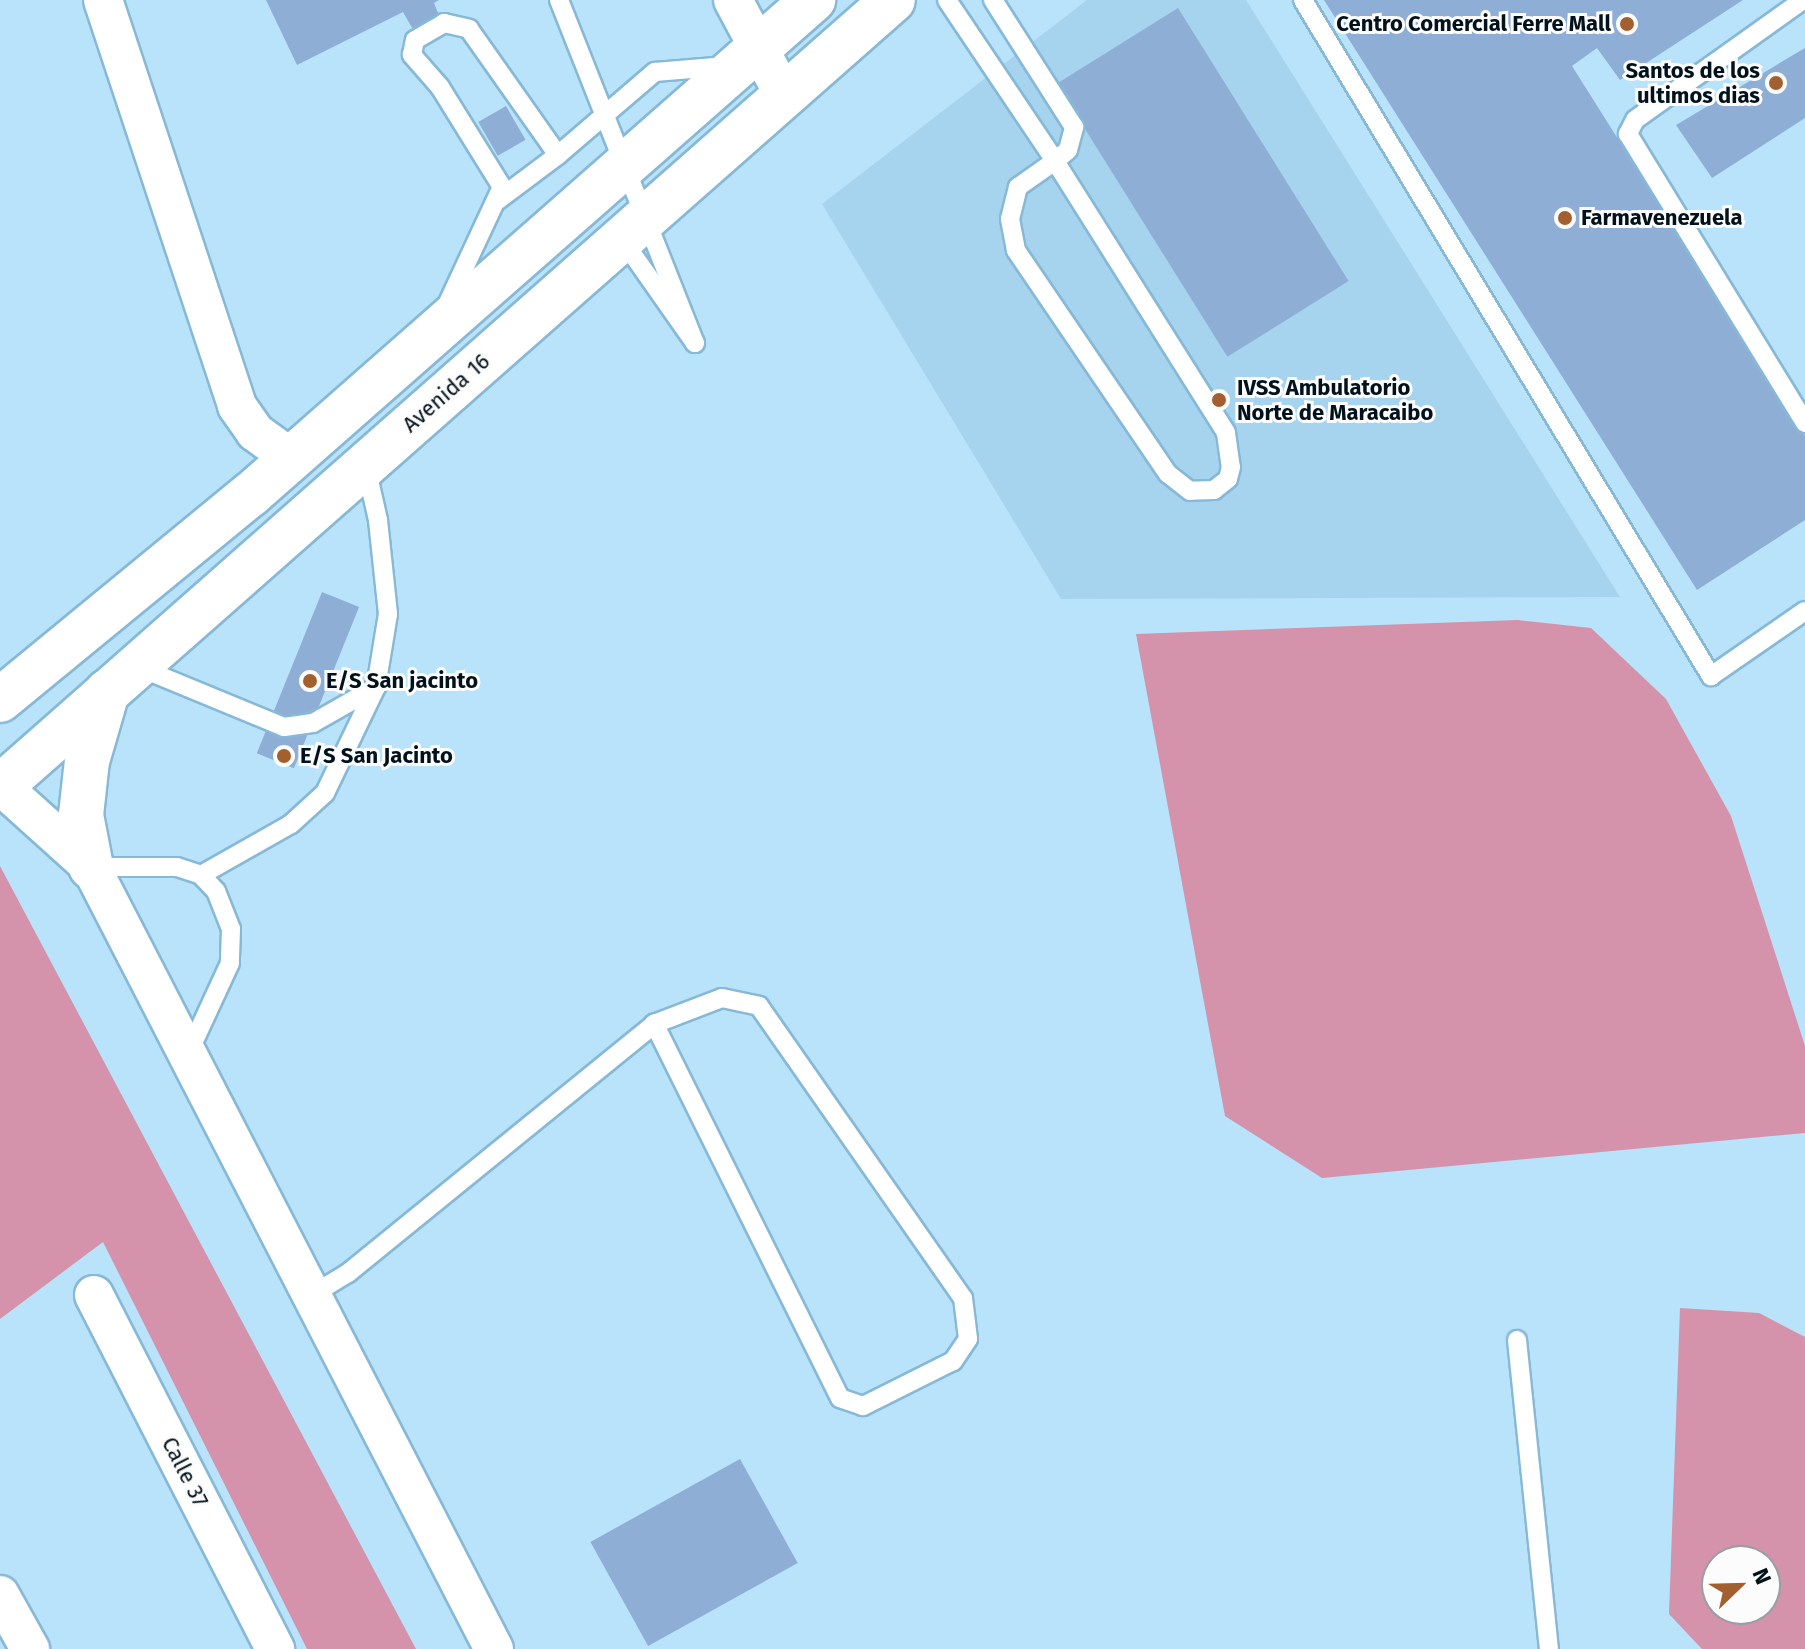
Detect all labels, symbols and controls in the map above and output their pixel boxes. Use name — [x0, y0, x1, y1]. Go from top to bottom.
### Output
place label: Centro Comercial Ferre Mall — [1336, 11, 1611, 37]
marker: Centro Comercial Ferre Mall — [1618, 15, 1636, 33]
place label: Santos de los ultimos dias — [1625, 57, 1760, 108]
marker: Santos de los ultimos dias — [1767, 74, 1785, 92]
place label: Farmavenezuela — [1581, 205, 1743, 231]
marker: Farmavenezuela — [1556, 209, 1574, 227]
street label: Avenida 16 — [397, 348, 495, 438]
place label: IVSS Ambulatorio Norte de Maracaibo — [1237, 374, 1433, 426]
marker: IVSS Ambulatorio Norte de Maracaibo — [1208, 389, 1230, 411]
place label: E/S San jacinto — [326, 668, 478, 694]
marker: E/S San jacinto — [301, 672, 319, 690]
place label: E/S San Jacinto — [300, 743, 453, 769]
marker: E/S San Jacinto — [275, 747, 293, 765]
street label: Calle 37 — [156, 1433, 214, 1511]
north arrow — [1701, 1545, 1781, 1625]
text: N — [1746, 1564, 1777, 1588]

